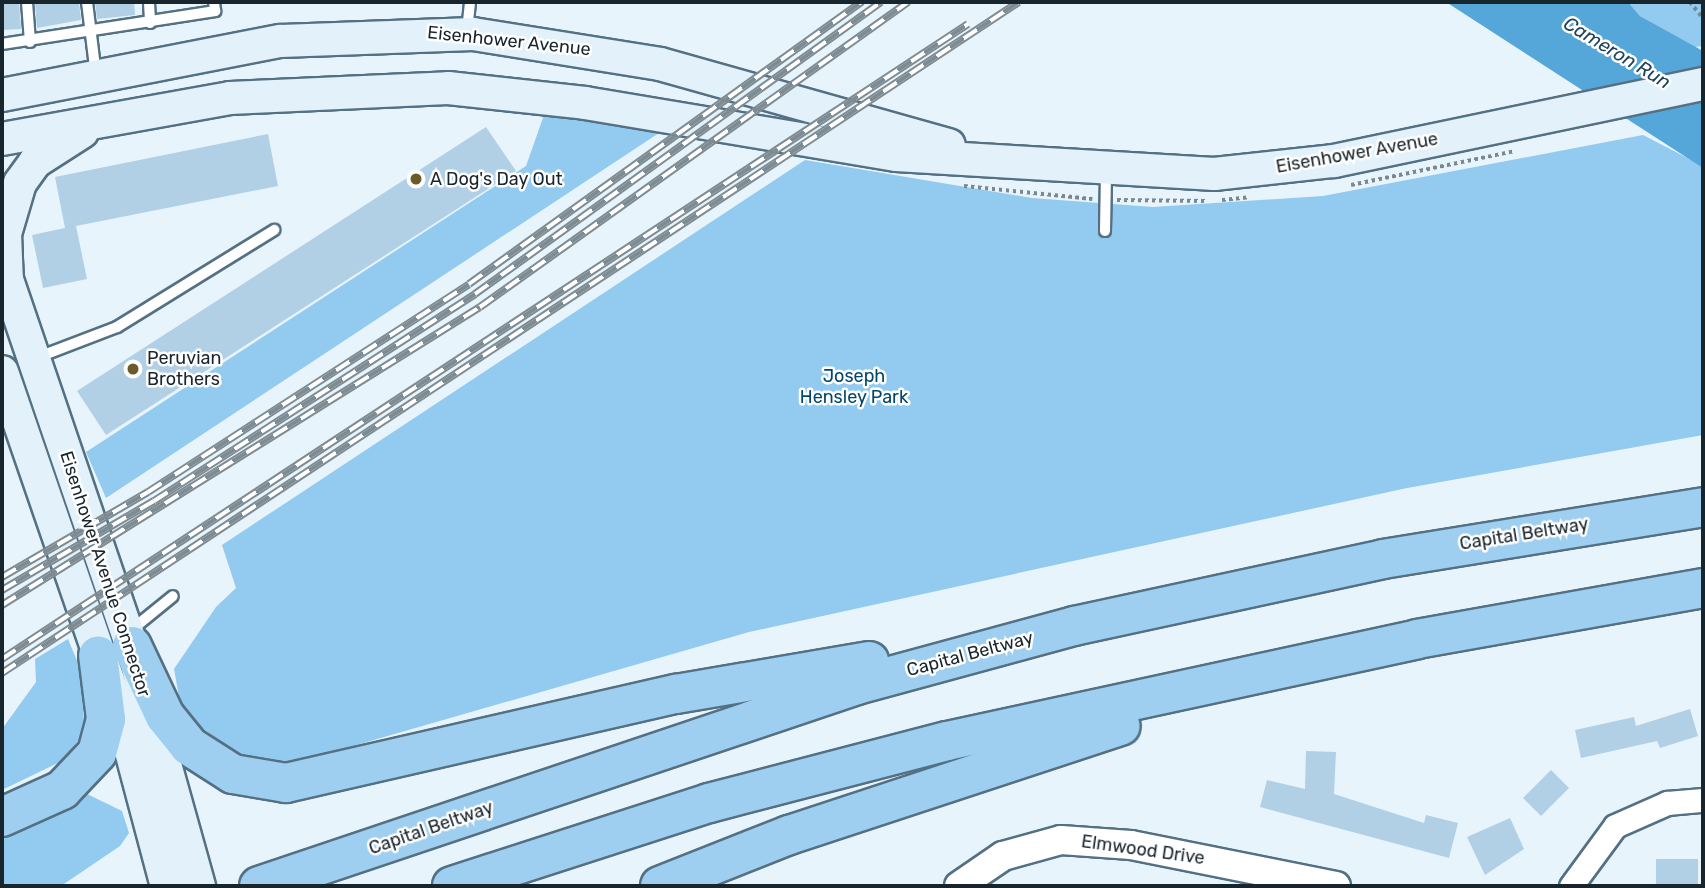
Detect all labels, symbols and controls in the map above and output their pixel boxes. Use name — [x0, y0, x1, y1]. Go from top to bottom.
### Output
water label: Cameron Run — [1559, 12, 1675, 94]
street label: Eisenhower Avenue — [426, 22, 592, 60]
street label: Eisenhower Avenue — [1274, 128, 1440, 178]
place label: A Dog's Day Out — [430, 168, 563, 190]
marker: A Dog's Day Out — [408, 171, 424, 187]
place label: Peruvian Brothers — [147, 348, 221, 390]
marker: Peruvian Brothers — [125, 361, 141, 377]
park label: Joseph Hensley Park — [800, 366, 908, 408]
street label: Eisenhower Avenue Connector — [55, 448, 155, 700]
street label: Capital Beltway — [1458, 513, 1590, 555]
street label: Capital Beltway — [904, 627, 1036, 681]
street label: Capital Beltway — [366, 797, 496, 859]
street label: Elmwood Drive — [1080, 831, 1206, 869]

